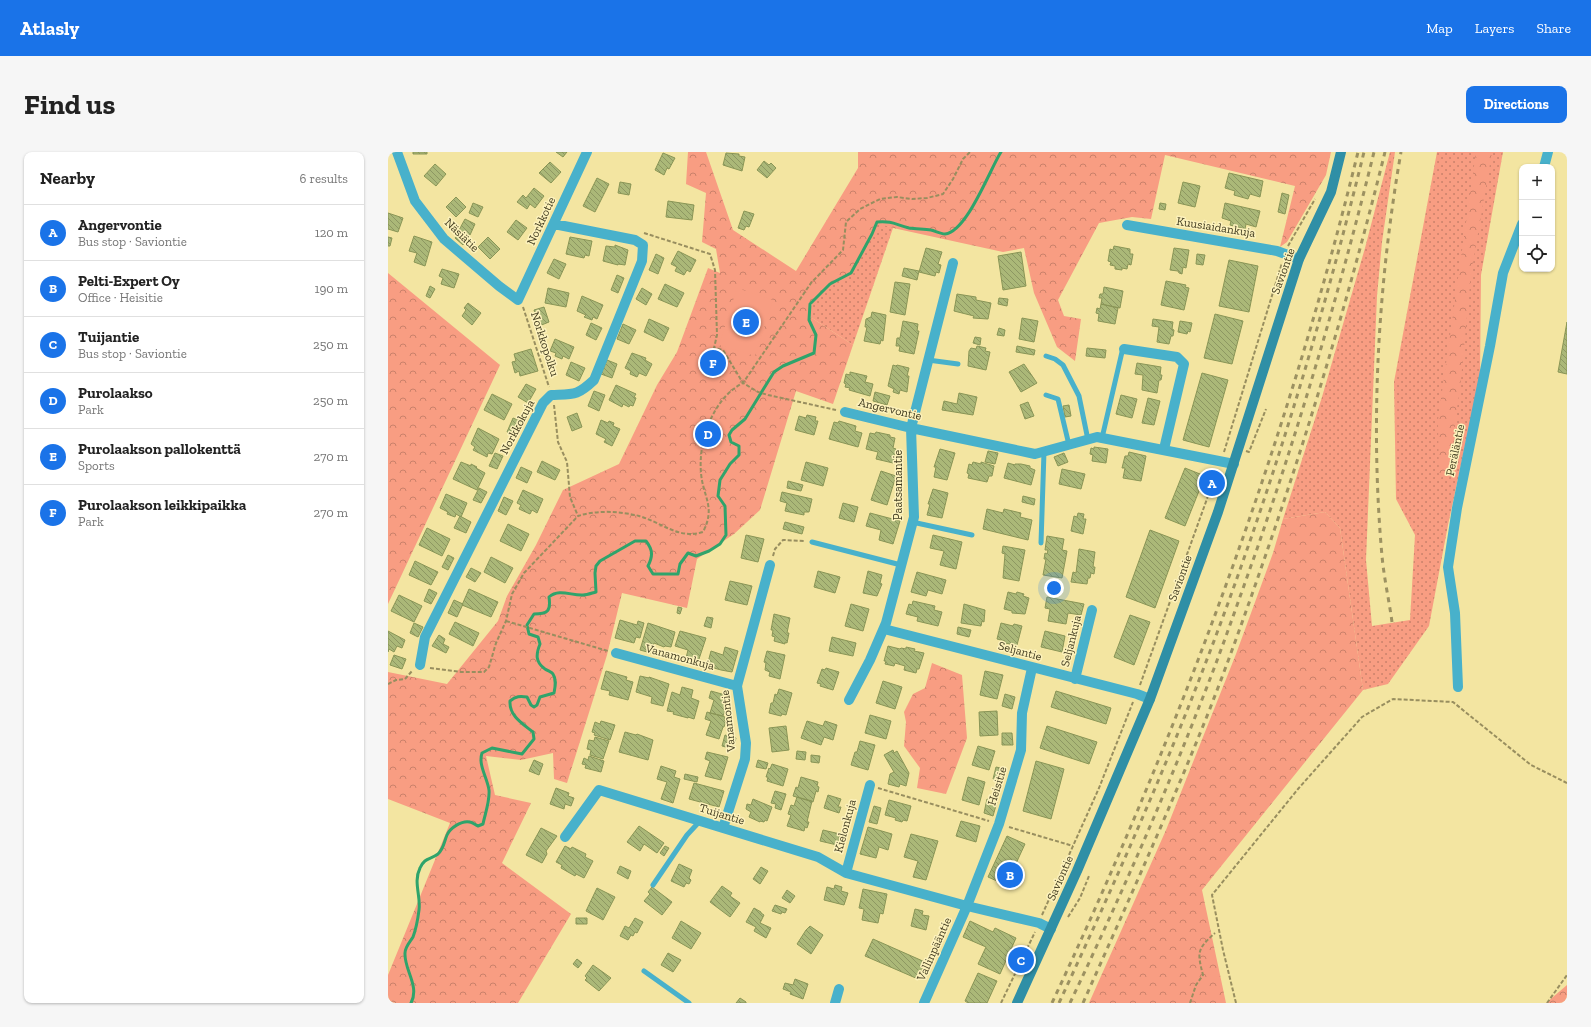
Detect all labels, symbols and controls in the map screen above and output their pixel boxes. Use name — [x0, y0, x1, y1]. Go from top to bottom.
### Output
text: Atlasly — [20, 17, 79, 40]
text: Map — [1426, 20, 1453, 37]
text: Layers — [1475, 20, 1514, 37]
text: Share — [1536, 20, 1571, 37]
button: Directions — [1466, 86, 1567, 123]
text: Find us — [24, 88, 115, 121]
map controls — [1519, 164, 1555, 272]
button: + — [1519, 164, 1555, 200]
text: Nearby — [40, 168, 95, 188]
text: 6 results — [300, 171, 348, 186]
street label: Norkkotie — [524, 194, 558, 247]
button: − — [1519, 200, 1555, 236]
street label: Kuusiaidankuja — [1175, 214, 1257, 241]
street label: Näsiätie — [442, 215, 482, 255]
text: Angervontie — [78, 216, 162, 234]
text: A — [49, 225, 57, 240]
text: 120 m — [315, 225, 348, 240]
text: Bus stop · Saviontie — [78, 234, 187, 249]
button: locate — [1519, 236, 1555, 272]
street label: Saviontie — [1268, 246, 1298, 296]
text: Pelti-Expert Oy — [78, 272, 180, 290]
text: B — [49, 281, 57, 296]
text: 190 m — [314, 281, 348, 296]
text: Office · Heisitie — [78, 290, 163, 305]
pin: E — [733, 307, 759, 337]
street label: Norkkopolku — [528, 310, 562, 378]
text: Tuijantie — [78, 328, 139, 346]
text: C — [49, 337, 57, 352]
text: 250 m — [313, 337, 348, 352]
text: Bus stop · Saviontie — [78, 346, 187, 361]
pin: F — [700, 348, 726, 378]
text: Purolaakso — [78, 384, 153, 402]
text: D — [48, 393, 58, 408]
text: 250 m — [313, 393, 348, 408]
street label: Angervontie — [857, 395, 923, 423]
street label: Norkkokuja — [497, 397, 538, 457]
text: Park — [78, 402, 104, 417]
pin: D — [695, 419, 721, 449]
street label: Peräläntie — [1443, 423, 1467, 477]
text: Purolaakson pallokenttä — [78, 440, 241, 458]
text: E — [49, 449, 57, 464]
text: 270 m — [314, 449, 348, 464]
street label: Paatsamantie — [891, 449, 905, 520]
text: Sports — [78, 458, 115, 473]
pin: A — [1199, 468, 1225, 498]
text: Purolaakson leikkipaikka — [78, 496, 246, 514]
text: F — [49, 505, 57, 520]
text: 270 m — [314, 505, 348, 520]
text: Park — [78, 514, 104, 529]
street label: Saviontie — [1165, 553, 1195, 603]
your location — [1044, 578, 1064, 598]
street label: Seljankuja — [1058, 614, 1085, 669]
street label: Seljantie — [996, 638, 1044, 665]
street label: Vanamonkuja — [643, 641, 716, 674]
street label: Vanamontie — [718, 689, 738, 754]
street label: Heisitie — [984, 765, 1010, 807]
street label: Kielonkuja — [831, 798, 860, 855]
street label: Tuijantie — [697, 800, 747, 829]
street label: Saviontie — [1044, 853, 1076, 903]
pin: B — [997, 860, 1023, 890]
street label: Vallinpääntie — [913, 915, 954, 984]
pin: C — [1008, 945, 1034, 975]

